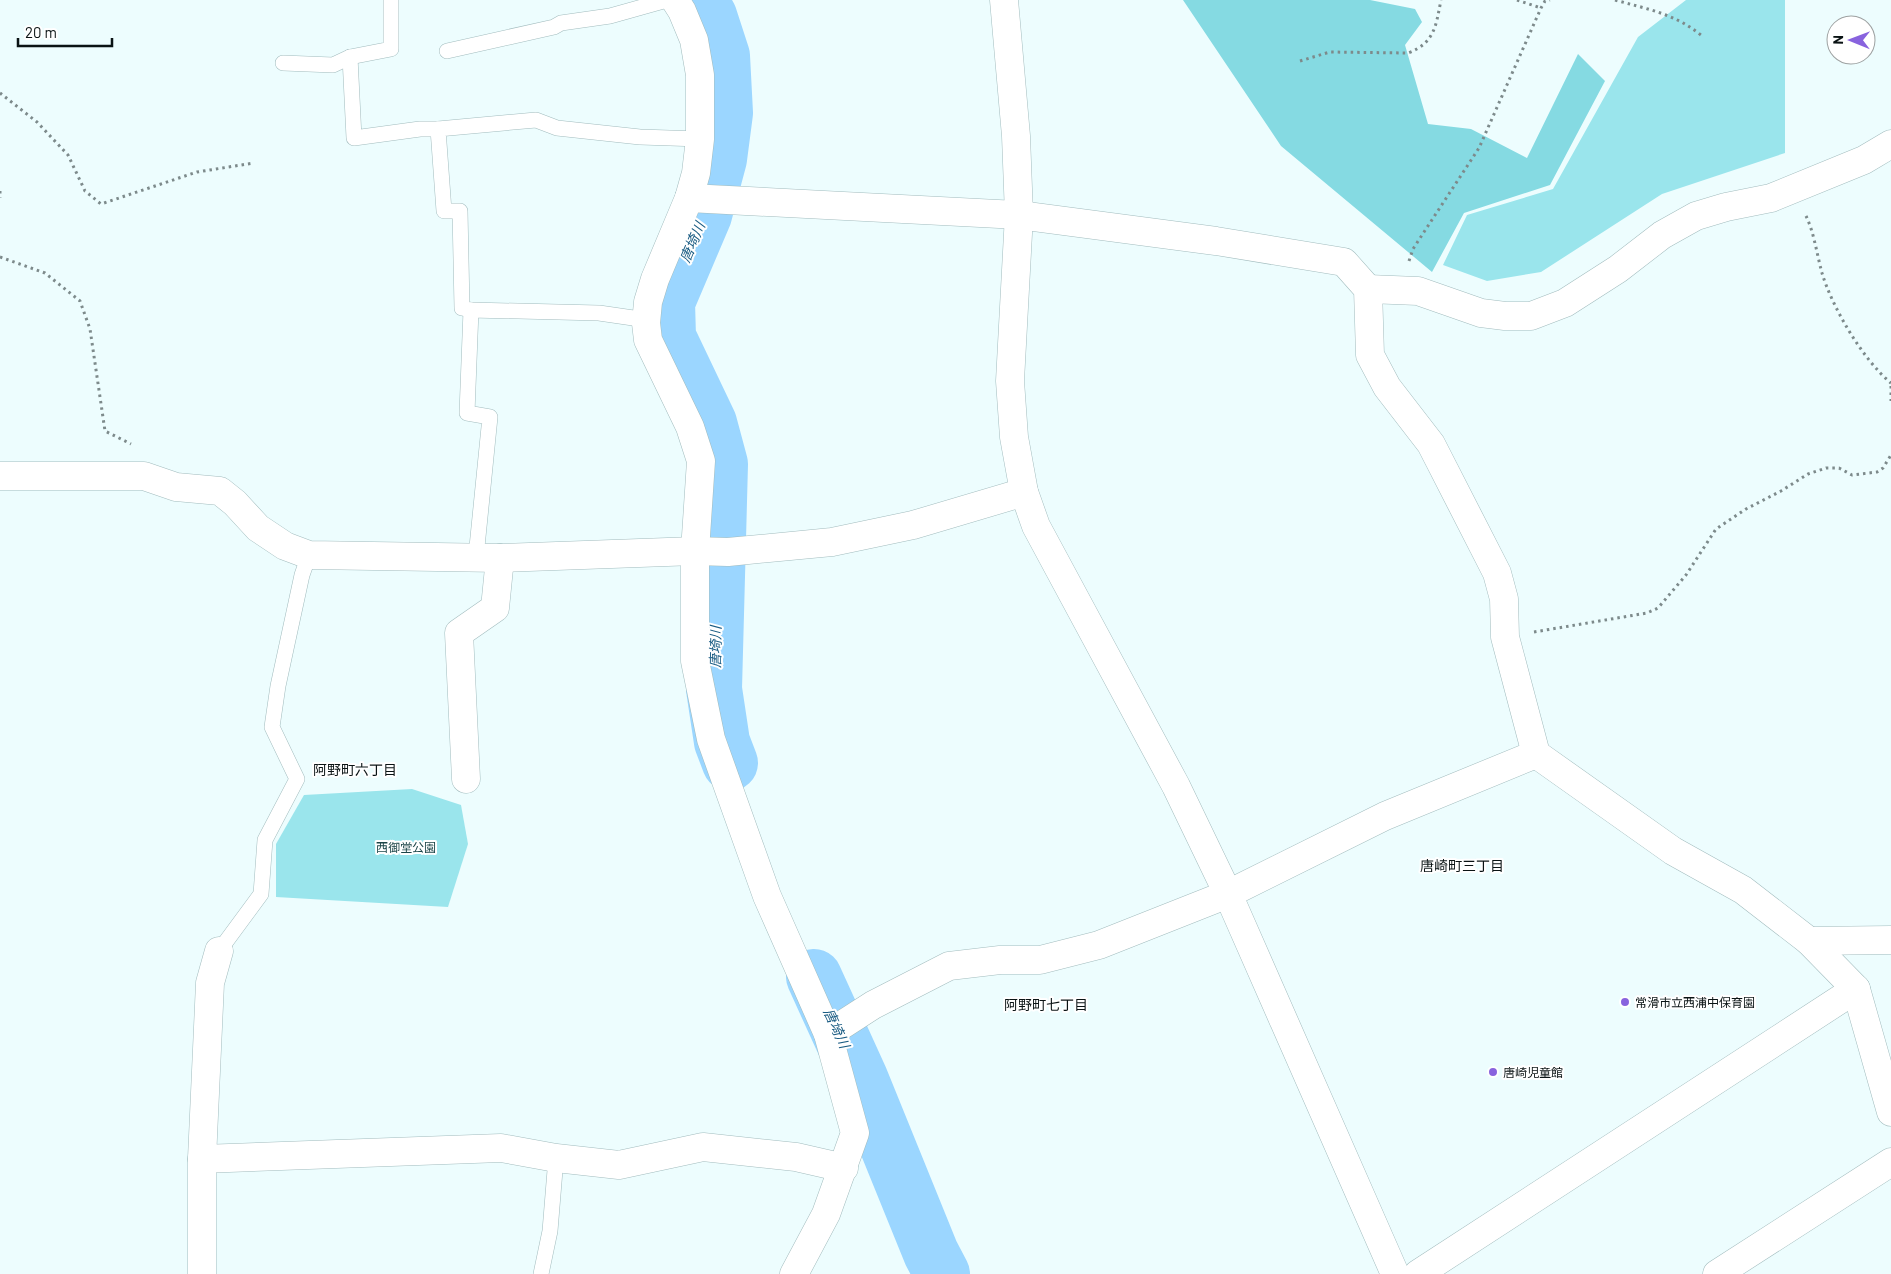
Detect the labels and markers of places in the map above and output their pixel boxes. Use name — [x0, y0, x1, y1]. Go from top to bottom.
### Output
place label: 常滑市立西浦中保育園 — [1635, 995, 1755, 1009]
marker: 常滑市立西浦中保育園 — [1619, 996, 1631, 1008]
place label: 唐崎児童館 — [1503, 1065, 1563, 1079]
marker: 唐崎児童館 — [1487, 1066, 1499, 1078]

